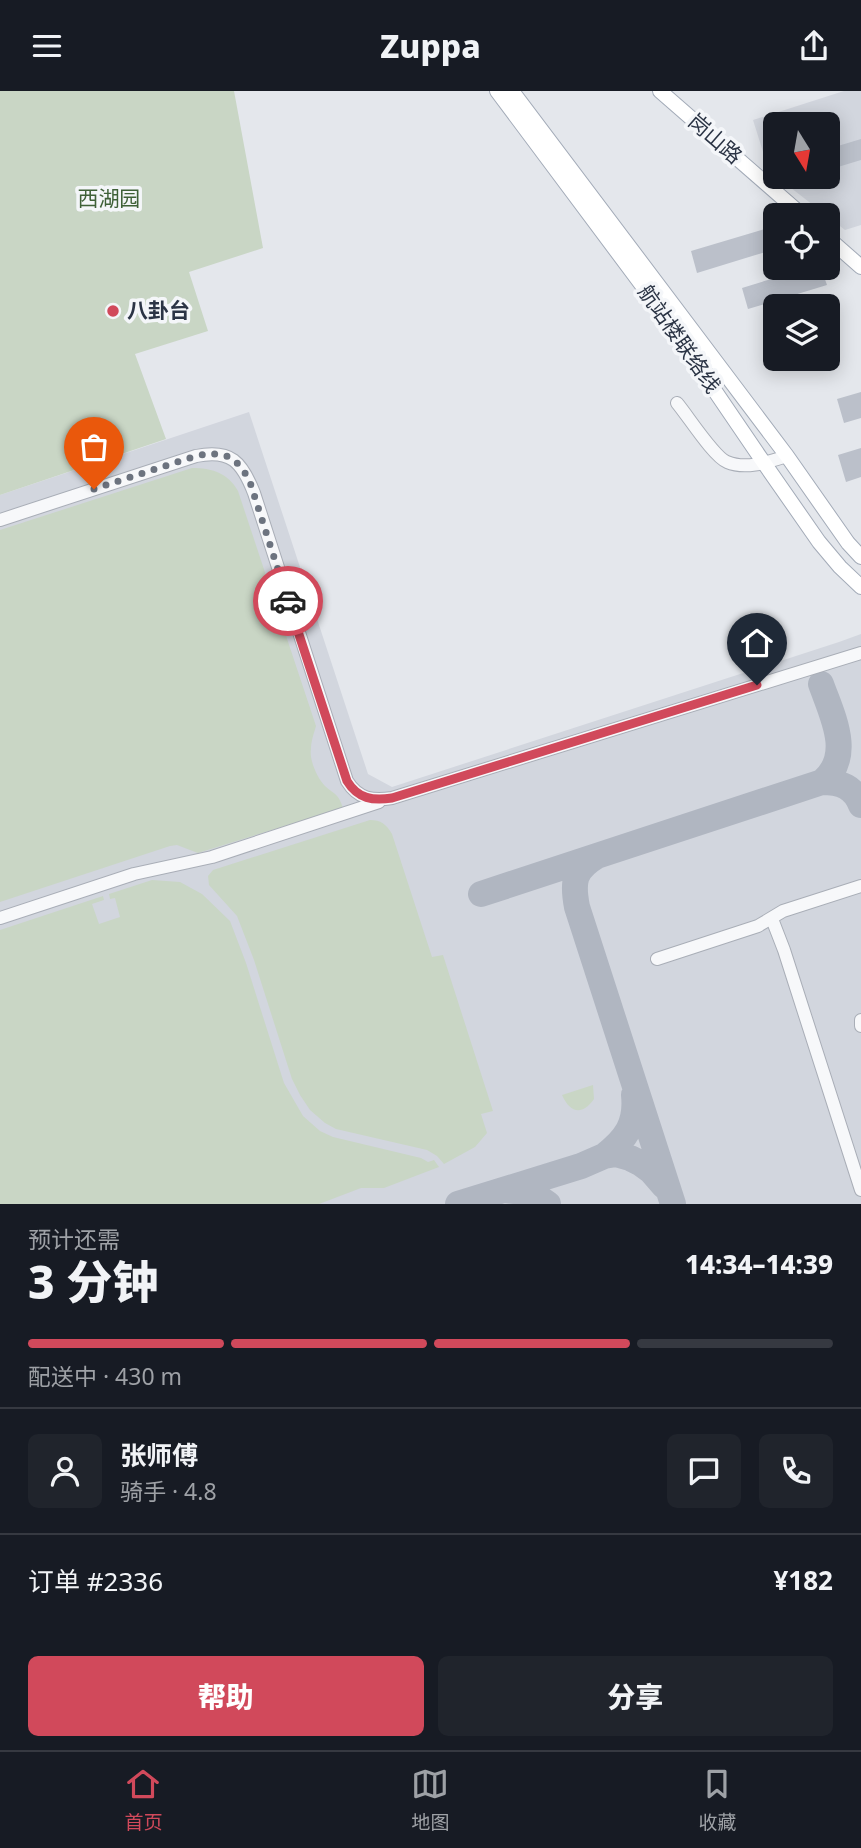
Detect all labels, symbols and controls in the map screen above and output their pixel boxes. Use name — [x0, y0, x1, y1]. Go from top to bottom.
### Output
text: Zuppa — [380, 24, 481, 67]
icon: menu — [28, 27, 66, 65]
icon: share — [795, 27, 833, 65]
street label: 岗山路 — [683, 107, 749, 169]
north arrow — [763, 112, 840, 189]
map controls — [763, 112, 840, 371]
park label: 西湖园 — [78, 184, 141, 212]
button: locate — [763, 203, 840, 280]
street label: 航站楼联络线 — [632, 279, 727, 398]
button: layers — [763, 294, 840, 371]
place label: 八卦台 — [127, 296, 190, 324]
marker: 八卦台 — [105, 303, 121, 319]
pin — [64, 417, 124, 489]
icon: bag — [75, 428, 113, 466]
courier — [253, 566, 323, 636]
icon: car — [269, 582, 307, 620]
pin — [727, 613, 787, 685]
icon: home — [738, 624, 776, 662]
text: 预计还需 — [28, 1223, 120, 1255]
text: 14:34–14:39 — [685, 1246, 833, 1282]
text: 3 分钟 — [28, 1250, 159, 1312]
text: 配送中 · 430 m — [28, 1360, 182, 1392]
button: person — [28, 1434, 102, 1508]
button: chat — [667, 1434, 741, 1508]
button: phone — [759, 1434, 833, 1508]
text: 张师傅 — [120, 1437, 198, 1473]
text: 骑手 · 4.8 — [120, 1475, 217, 1507]
text: ¥182 — [774, 1562, 833, 1598]
text: 订单 #2336 — [28, 1563, 163, 1599]
button: 帮助 — [28, 1656, 424, 1736]
button: 分享 — [438, 1656, 833, 1736]
tab: 首页 — [124, 1765, 163, 1835]
tab: 地图 — [411, 1765, 450, 1835]
tab: 收藏 — [698, 1765, 737, 1835]

